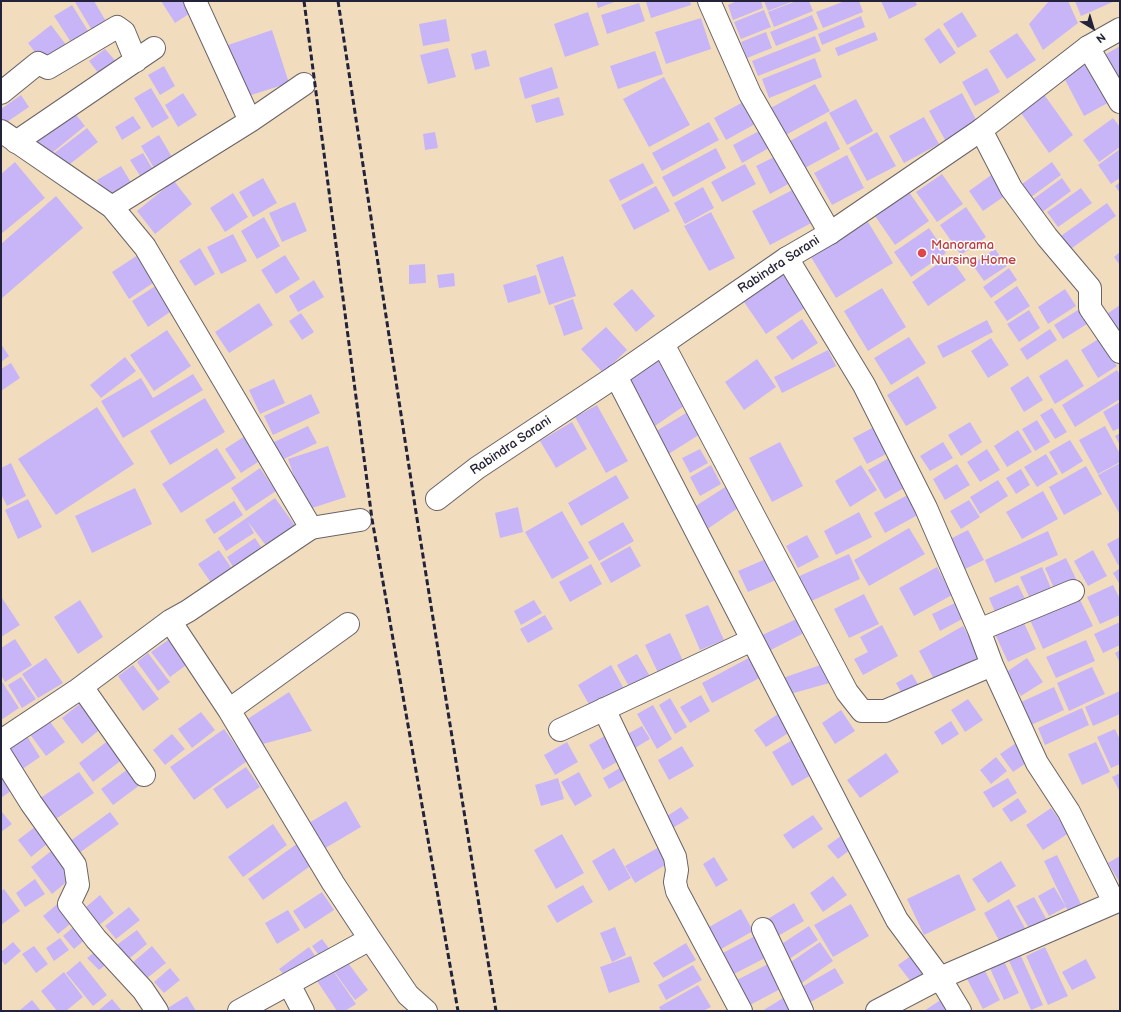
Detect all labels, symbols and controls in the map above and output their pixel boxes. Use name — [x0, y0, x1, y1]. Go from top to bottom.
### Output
north arrow — [1073, 8, 1113, 48]
text: N — [1093, 30, 1108, 46]
street label: Rabindra Sarani — [735, 233, 823, 297]
place label: Manorama Nursing Home — [931, 238, 1016, 269]
marker: Manorama Nursing Home — [916, 247, 928, 259]
street label: Rabindra Sarani — [467, 413, 555, 479]

